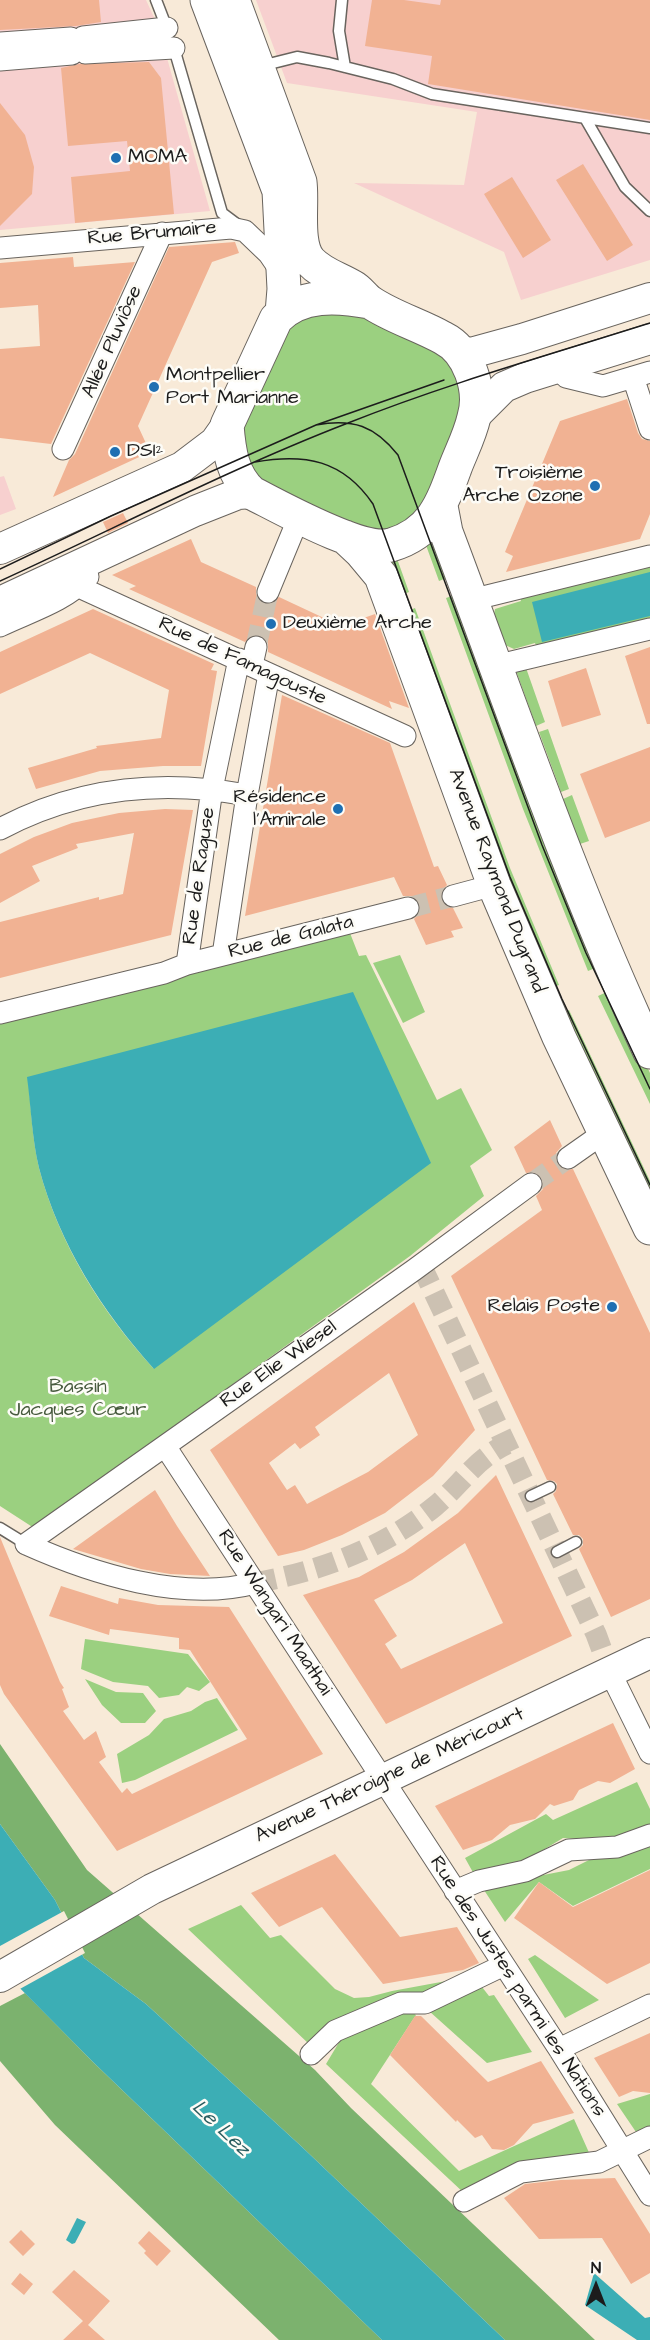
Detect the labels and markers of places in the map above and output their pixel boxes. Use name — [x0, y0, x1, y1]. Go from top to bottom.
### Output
place label: MOMA — [128, 146, 187, 170]
marker: MOMA — [109, 151, 123, 165]
place label: Montpellier Port Marianne — [166, 364, 299, 411]
marker: Montpellier Port Marianne — [147, 380, 161, 394]
place label: DSI² — [127, 440, 163, 464]
marker: DSI² — [108, 445, 122, 459]
place label: Troisième Arche Ozone — [462, 462, 583, 509]
marker: Troisième Arche Ozone — [588, 479, 602, 493]
place label: Deuxième Arche — [283, 612, 432, 636]
marker: Deuxième Arche — [264, 617, 278, 631]
place label: Résidence l'Amirale — [233, 786, 326, 833]
marker: Résidence l'Amirale — [331, 802, 345, 816]
place label: Relais Poste — [488, 1295, 600, 1319]
marker: Relais Poste — [605, 1300, 619, 1314]

